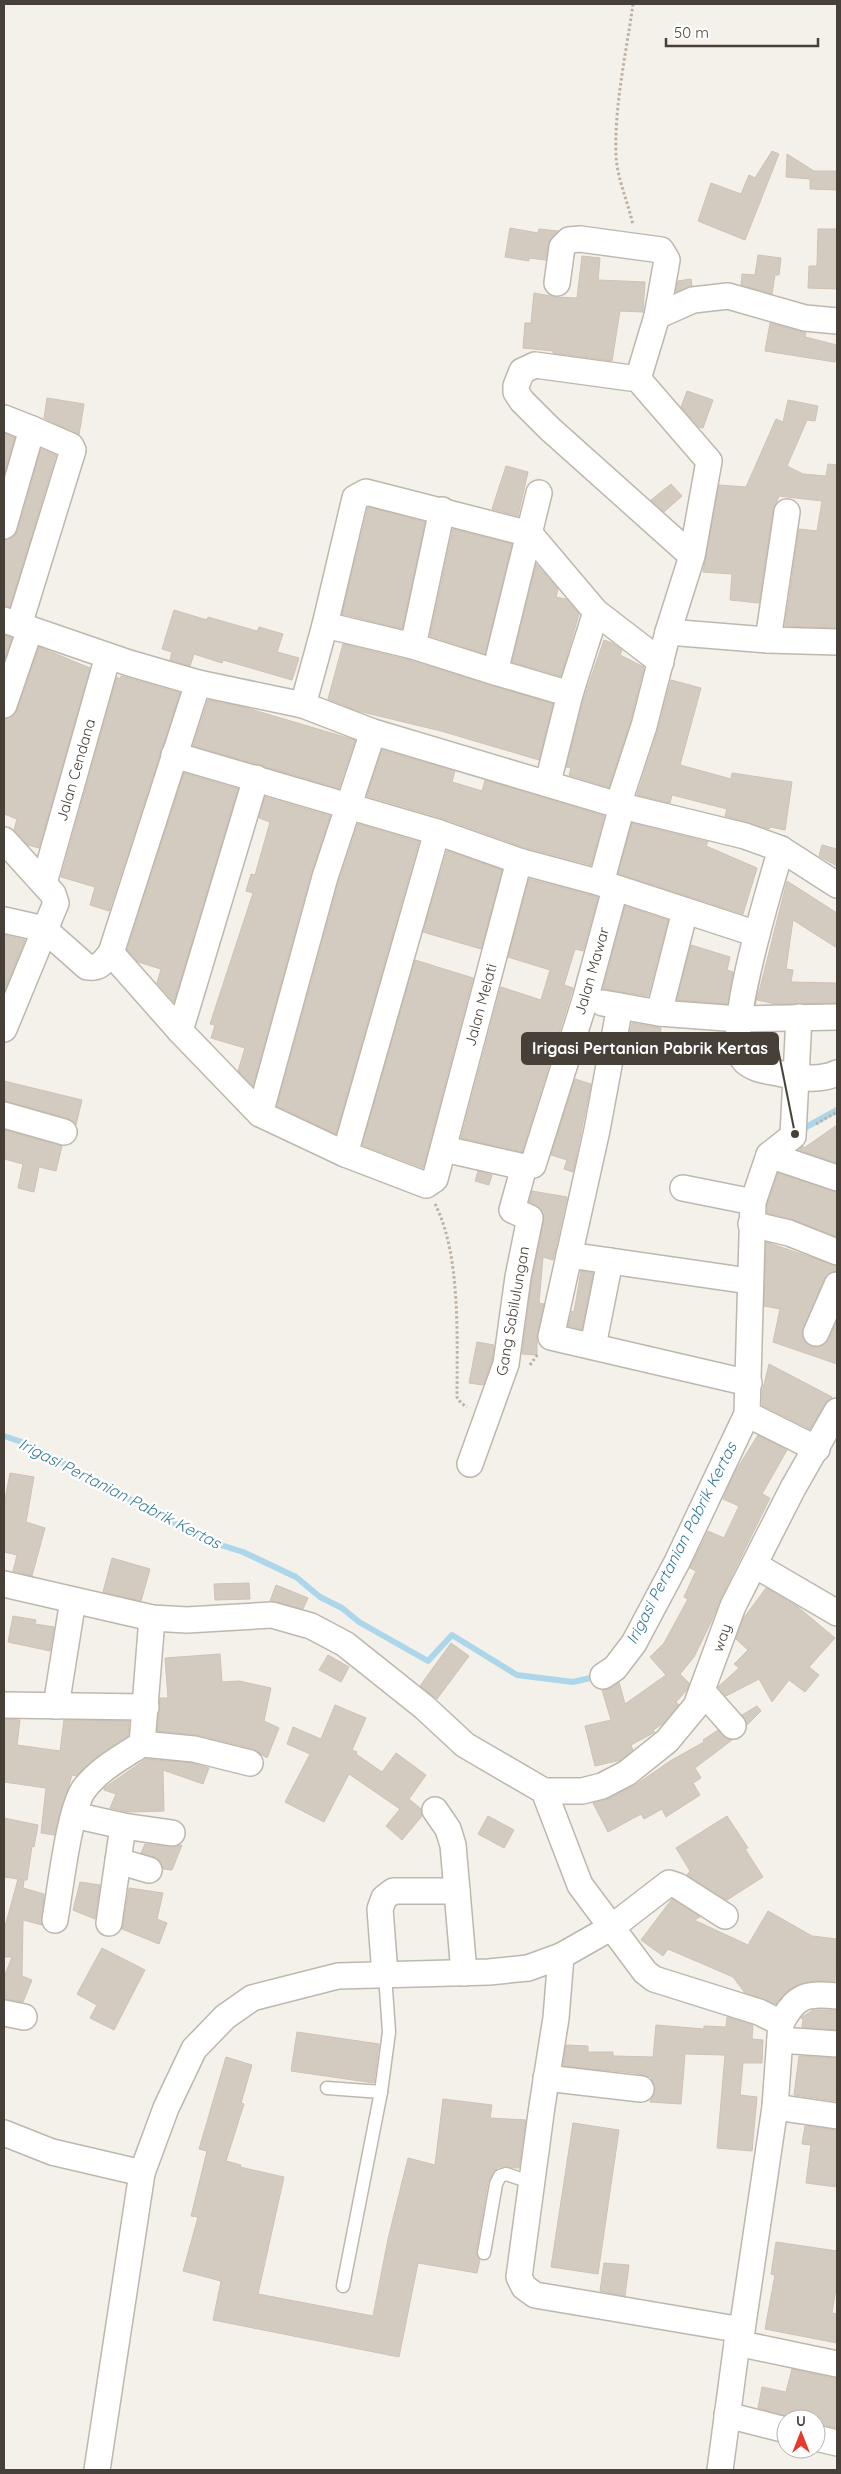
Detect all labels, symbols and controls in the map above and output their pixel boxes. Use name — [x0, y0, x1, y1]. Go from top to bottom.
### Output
scale bar — [666, 15, 818, 47]
text: 50 m — [674, 23, 709, 42]
street label: Jalan Cendana — [52, 716, 99, 823]
street label: Jalan Mawar — [570, 924, 613, 1017]
street label: Jalan Melati — [460, 962, 501, 1048]
callout: Irigasi Pertanian Pabrik Kertas — [522, 1033, 778, 1064]
text: Irigasi Pertanian Pabrik Kertas — [532, 1038, 768, 1058]
street label: Gang Sabilulungan — [492, 1245, 533, 1377]
water label: Irigasi Pertanian Pabrik Kertas — [16, 1433, 226, 1553]
water label: Irigasi Pertanian Pabrik Kertas — [621, 1437, 741, 1647]
street label: way — [708, 1621, 735, 1655]
north arrow — [776, 2409, 826, 2459]
text: U — [796, 2412, 806, 2430]

